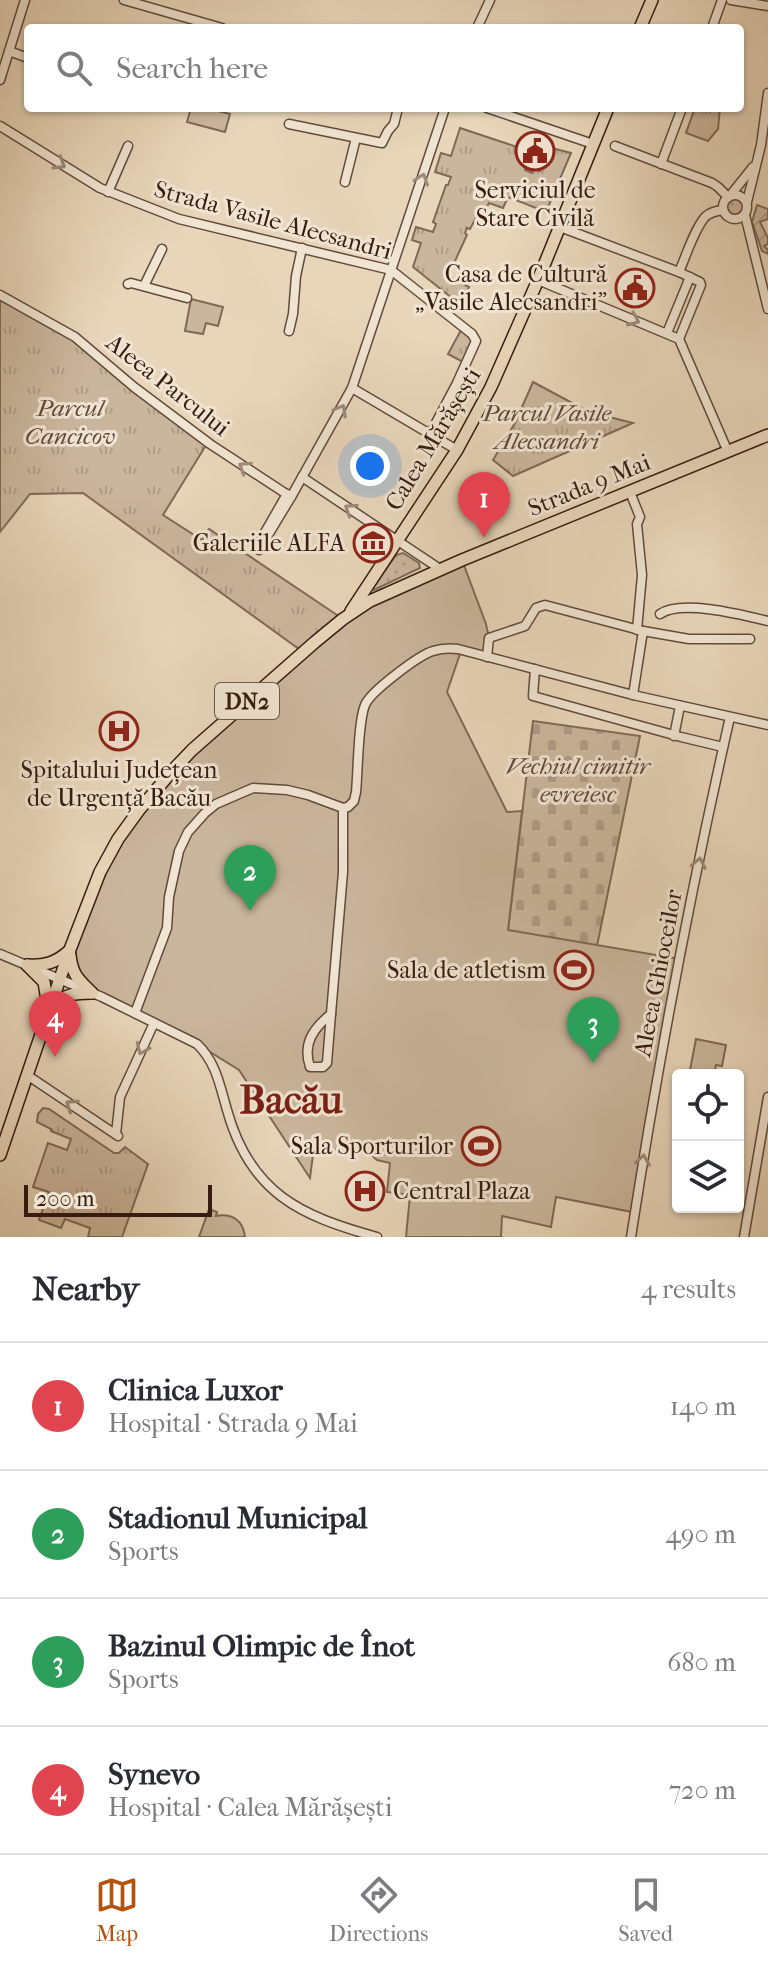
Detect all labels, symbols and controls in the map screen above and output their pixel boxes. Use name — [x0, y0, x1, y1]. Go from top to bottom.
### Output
search box — [24, 24, 744, 112]
icon: search — [52, 46, 96, 90]
text: Search here — [116, 51, 268, 86]
public building icon: Serviciul de Stare Civilă — [514, 130, 556, 172]
one-way arrow — [51, 154, 66, 169]
one-way arrow — [412, 173, 428, 187]
street label: Strada Vasile Alecsandri — [151, 175, 395, 265]
place label: Serviciul de Stare Civilă — [474, 176, 596, 232]
place label: Casa de Cultură „Vasile Alecsandri” — [415, 260, 608, 316]
public building icon: Casa de Cultură „Vasile Alecsandri” — [614, 267, 656, 309]
one-way arrow — [626, 311, 640, 327]
street label: Aleea Parcului — [100, 328, 235, 442]
street label: Calea Mărășești — [379, 363, 487, 515]
park label: Parcul Cancicov — [25, 394, 115, 450]
park label: Parcul Vasile Alecsandri — [482, 399, 612, 455]
one-way arrow — [331, 403, 346, 418]
your location — [350, 446, 390, 486]
street label: Strada 9 Mai — [524, 448, 654, 522]
one-way arrow — [238, 461, 253, 476]
pin: 1 — [458, 472, 510, 538]
one-way arrow — [344, 503, 359, 518]
museum icon: Galeriile ALFA — [352, 522, 394, 564]
place label: Galeriile ALFA — [193, 529, 345, 557]
road number: DN2 — [215, 683, 279, 719]
hospital icon: Spitalului Județean de Urgență Bacău — [98, 710, 140, 752]
park label: Vechiul cimitir evreiesc — [506, 752, 652, 808]
place label: Spitalului Județean de Urgență Bacău — [21, 756, 217, 813]
pin: 2 — [224, 845, 276, 911]
one-way arrow — [690, 856, 707, 870]
street label: Aleea Ghioceilor — [628, 886, 688, 1060]
sports icon: Sala de atletism — [553, 949, 595, 991]
place label: Sala de atletism — [387, 956, 546, 984]
pin: 4 — [29, 991, 81, 1057]
pin: 3 — [567, 997, 619, 1063]
one-way arrow — [136, 1041, 152, 1055]
map controls — [672, 1069, 744, 1213]
button: locate — [672, 1069, 744, 1141]
district label: Bacău — [239, 1077, 343, 1123]
one-way arrow — [66, 1099, 80, 1114]
sports icon: Sala Sporturilor — [460, 1125, 502, 1167]
place label: Sala Sporturilor — [291, 1132, 454, 1160]
button: layers — [672, 1141, 744, 1213]
one-way arrow — [634, 1153, 651, 1167]
hospital icon: Central Plaza — [344, 1170, 386, 1212]
place label: Central Plaza — [393, 1177, 531, 1205]
scale bar — [24, 1181, 212, 1217]
text: 200 m — [36, 1186, 95, 1212]
text: Nearby — [32, 1269, 139, 1309]
text: 4 results — [641, 1274, 736, 1305]
text: Clinica Luxor — [108, 1373, 283, 1408]
text: 1 — [53, 1391, 63, 1422]
text: 140 m — [670, 1391, 736, 1422]
text: Hospital · Strada 9 Mai — [108, 1408, 358, 1439]
text: Stadionul Municipal — [108, 1501, 368, 1536]
text: 2 — [51, 1519, 65, 1550]
text: 490 m — [665, 1519, 736, 1550]
text: Sports — [108, 1536, 179, 1567]
text: Bazinul Olimpic de Înot — [108, 1629, 415, 1664]
text: 3 — [53, 1647, 63, 1678]
text: 680 m — [667, 1647, 736, 1678]
text: Sports — [108, 1664, 179, 1695]
text: Synevo — [108, 1757, 200, 1792]
text: 4 — [50, 1775, 66, 1806]
text: 720 m — [669, 1775, 736, 1806]
text: Hospital · Calea Mărășești — [108, 1792, 392, 1823]
tab: Map — [95, 1873, 139, 1947]
tab: Directions — [329, 1873, 428, 1947]
tab: Saved — [618, 1873, 673, 1947]

